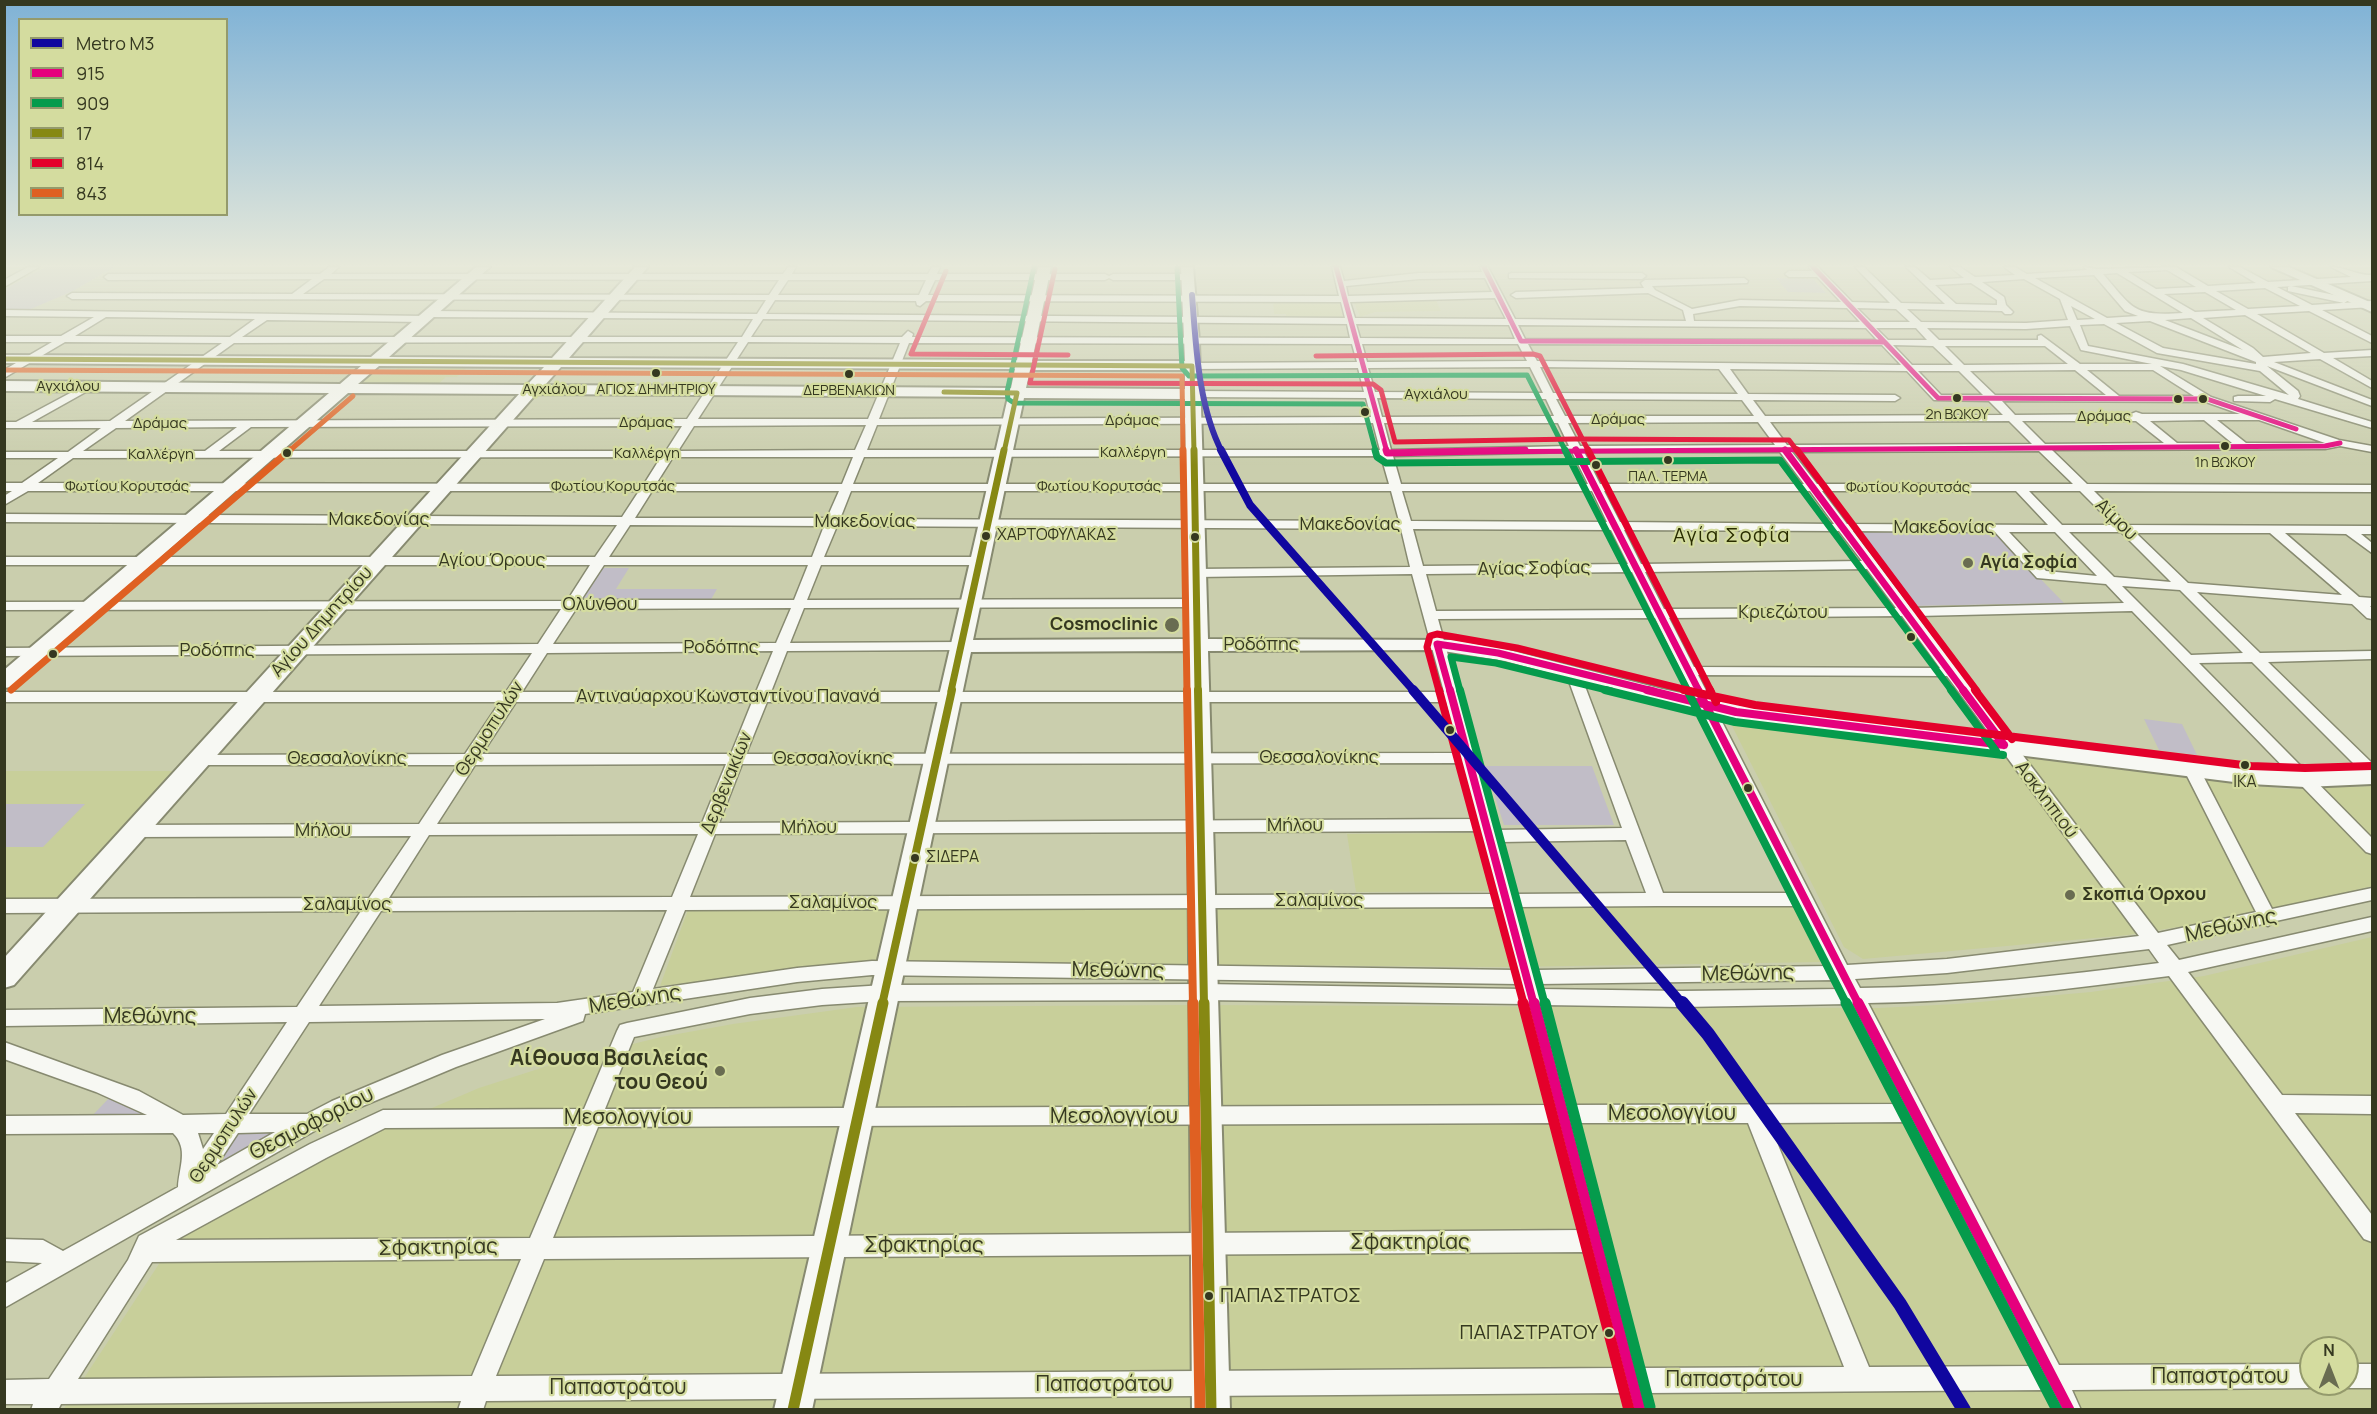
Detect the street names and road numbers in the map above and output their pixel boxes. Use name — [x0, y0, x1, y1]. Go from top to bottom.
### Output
street label: Αγχιάλου — [36, 378, 100, 396]
street label: Αγχιάλου — [522, 381, 586, 399]
street label: Αγχιάλου — [1404, 386, 1468, 404]
street label: Δράμας — [2077, 408, 2131, 426]
street label: Δράμας — [1591, 411, 1645, 429]
street label: Δράμας — [1105, 412, 1159, 430]
street label: Δράμας — [619, 414, 673, 432]
street label: Δράμας — [133, 415, 187, 433]
street label: Καλλέργη — [1100, 444, 1166, 462]
street label: Καλλέργη — [614, 445, 680, 463]
street label: Καλλέργη — [128, 446, 194, 464]
street label: Φωτίου Κορυτσάς — [65, 478, 189, 496]
street label: Φωτίου Κορυτσάς — [551, 478, 675, 496]
street label: Φωτίου Κορυτσάς — [1037, 478, 1161, 496]
street label: Φωτίου Κορυτσάς — [1846, 479, 1970, 497]
street label: Αίμου — [2091, 495, 2141, 545]
street label: Μακεδονίας — [329, 509, 429, 531]
street label: Μακεδονίας — [815, 511, 915, 533]
street label: Μακεδονίας — [1300, 514, 1400, 536]
street label: Μακεδονίας — [1894, 517, 1994, 539]
street label: Αγίου Όρους — [439, 550, 545, 572]
street label: Αγίας Σοφίας — [1478, 557, 1590, 581]
street label: Αγίου Δημητρίου — [267, 562, 377, 682]
street label: Ολύνθου — [562, 594, 638, 616]
street label: Κριεζώτου — [1738, 602, 1828, 624]
street label: Ροδόπης — [1223, 634, 1299, 656]
street label: Ροδόπης — [683, 637, 759, 659]
street label: Ροδόπης — [179, 640, 255, 662]
street label: Θερμοπυλών — [451, 678, 529, 780]
street label: Αντιναύαρχου Κωνσταντίνου Πανανά — [576, 686, 880, 708]
street label: Δερβενακίων — [697, 729, 757, 837]
street label: Θεσσαλονίκης — [1259, 747, 1379, 769]
street label: Θεσσαλονίκης — [287, 748, 407, 770]
street label: Θεσσαλονίκης — [773, 748, 893, 770]
street label: Ασκληπιού — [2010, 757, 2082, 843]
street label: Μήλου — [1267, 815, 1323, 837]
street label: Μήλου — [781, 817, 837, 839]
street label: Μήλου — [295, 820, 351, 842]
street label: Σαλαμίνος — [1275, 890, 1363, 912]
street label: Σαλαμίνος — [789, 892, 877, 914]
street label: Σαλαμίνος — [303, 894, 391, 916]
street label: Μεθώνης — [2183, 904, 2279, 948]
street label: Μεθώνης — [1071, 958, 1165, 984]
street label: Μεθώνης — [1701, 961, 1795, 987]
street label: Μεθώνης — [587, 980, 683, 1020]
street label: Μεθώνης — [104, 1004, 196, 1030]
street label: Θεσμοφορίου — [246, 1082, 378, 1166]
street label: Θερμοπυλών — [185, 1085, 263, 1187]
street label: Μεσολογγίου — [1608, 1101, 1736, 1127]
street label: Μεσολογγίου — [1050, 1104, 1178, 1130]
street label: Μεσολογγίου — [564, 1105, 692, 1131]
street label: Σφακτηρίας — [1350, 1230, 1470, 1256]
street label: Σφακτηρίας — [864, 1233, 984, 1259]
street label: Σφακτηρίας — [378, 1234, 498, 1262]
street label: Παπαστράτου — [2151, 1364, 2289, 1390]
street label: Παπαστράτου — [1665, 1367, 1803, 1393]
street label: Παπαστράτου — [1035, 1372, 1173, 1398]
street label: Παπαστράτου — [549, 1375, 687, 1401]

